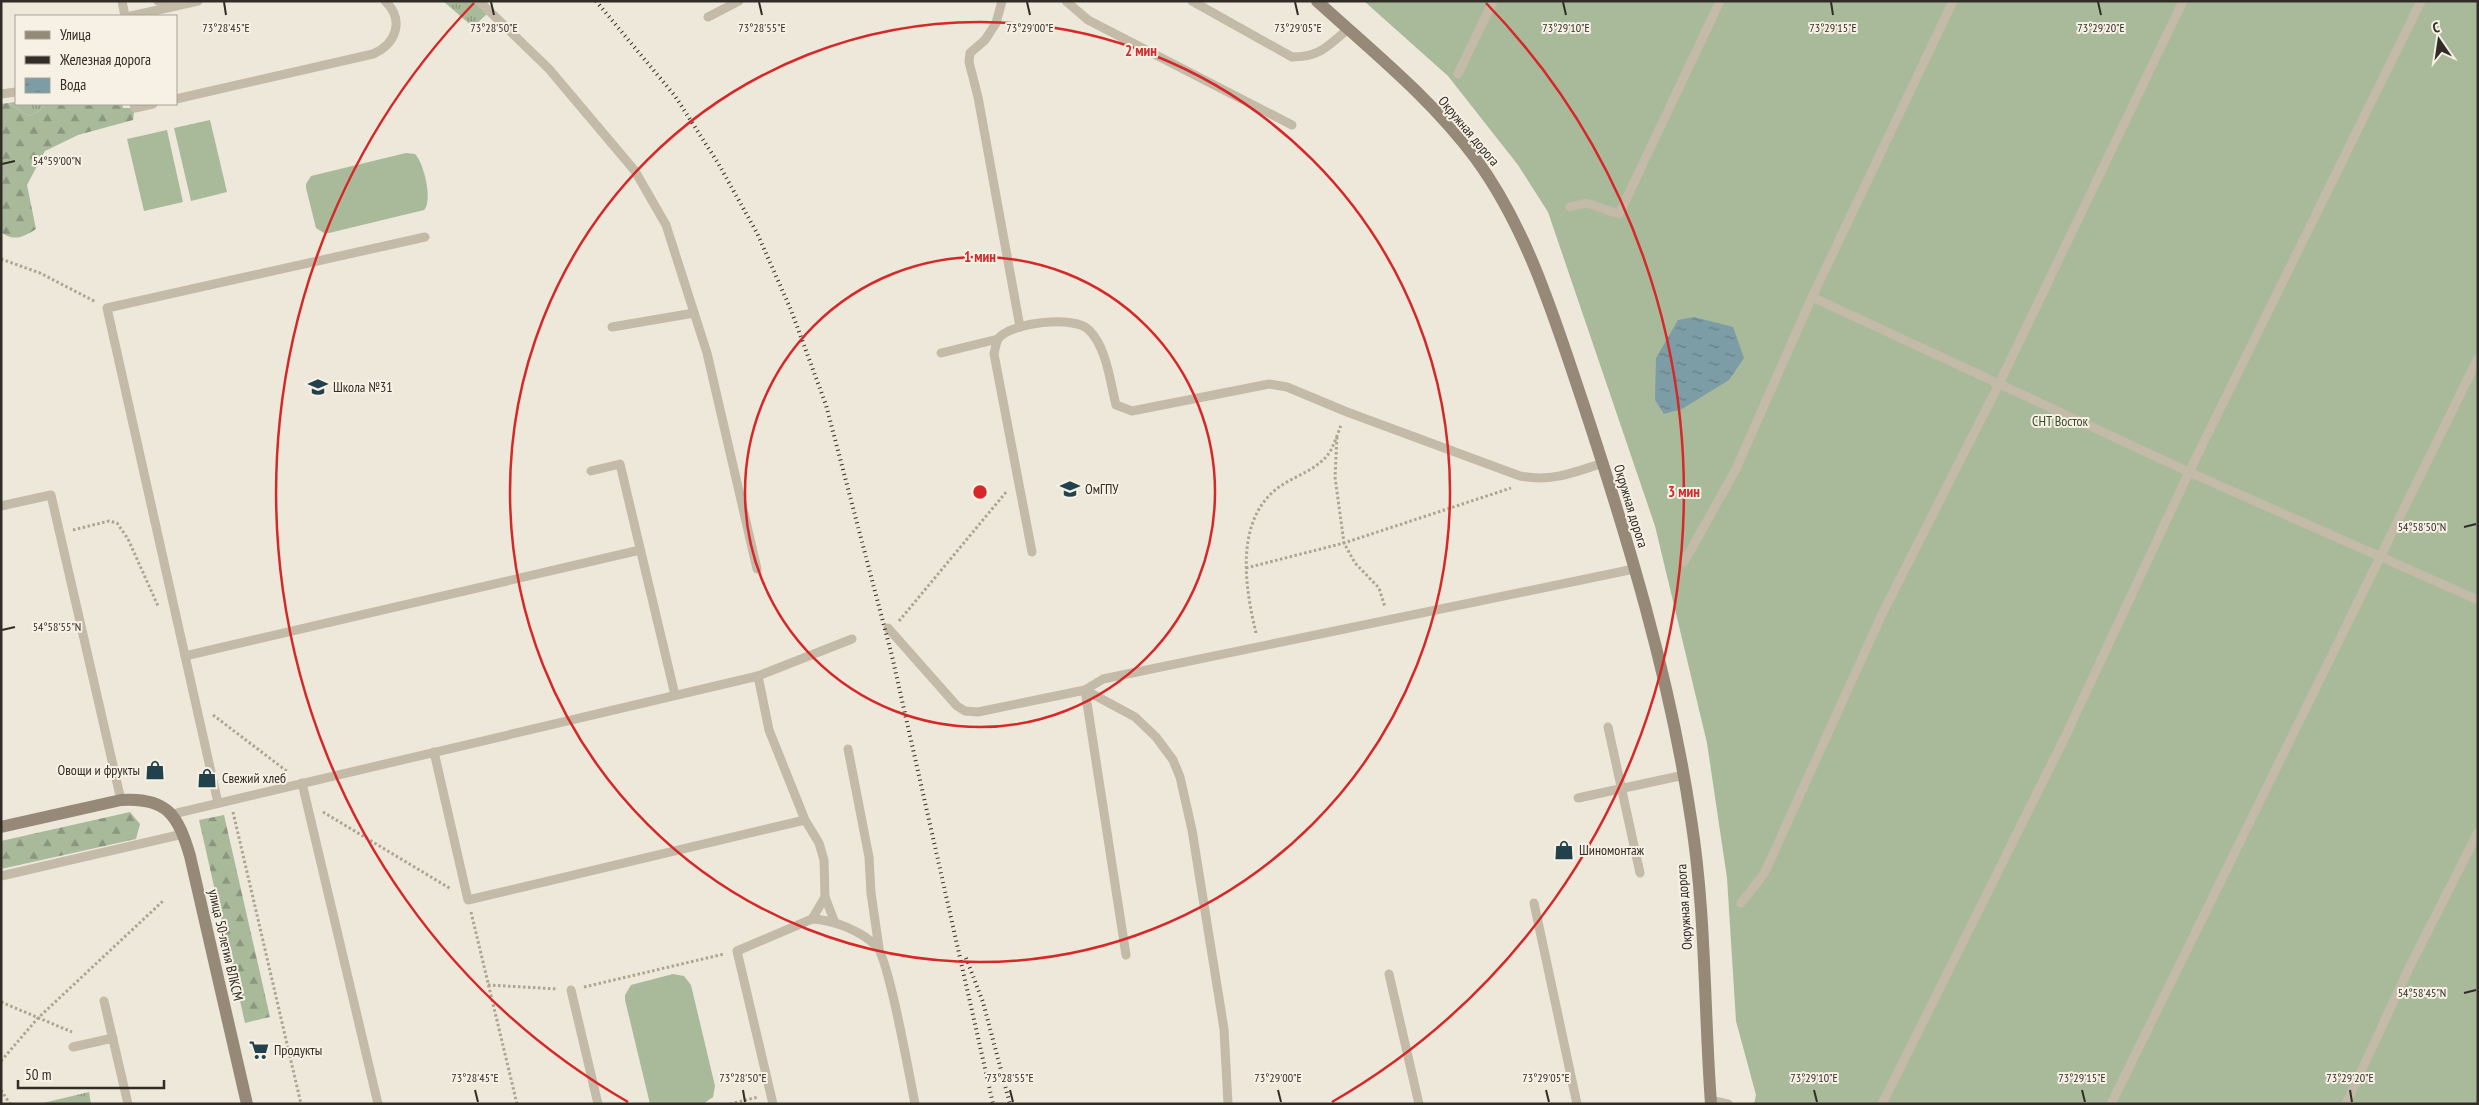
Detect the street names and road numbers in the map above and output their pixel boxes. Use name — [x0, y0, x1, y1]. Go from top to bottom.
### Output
street label: Окружная дорога — [1434, 92, 1504, 170]
street label: Окружная дорога — [1610, 462, 1652, 550]
street label: Окружная дорога — [1672, 863, 1696, 951]
street label: улица 50-летия ВЛКСМ — [204, 887, 248, 1003]

